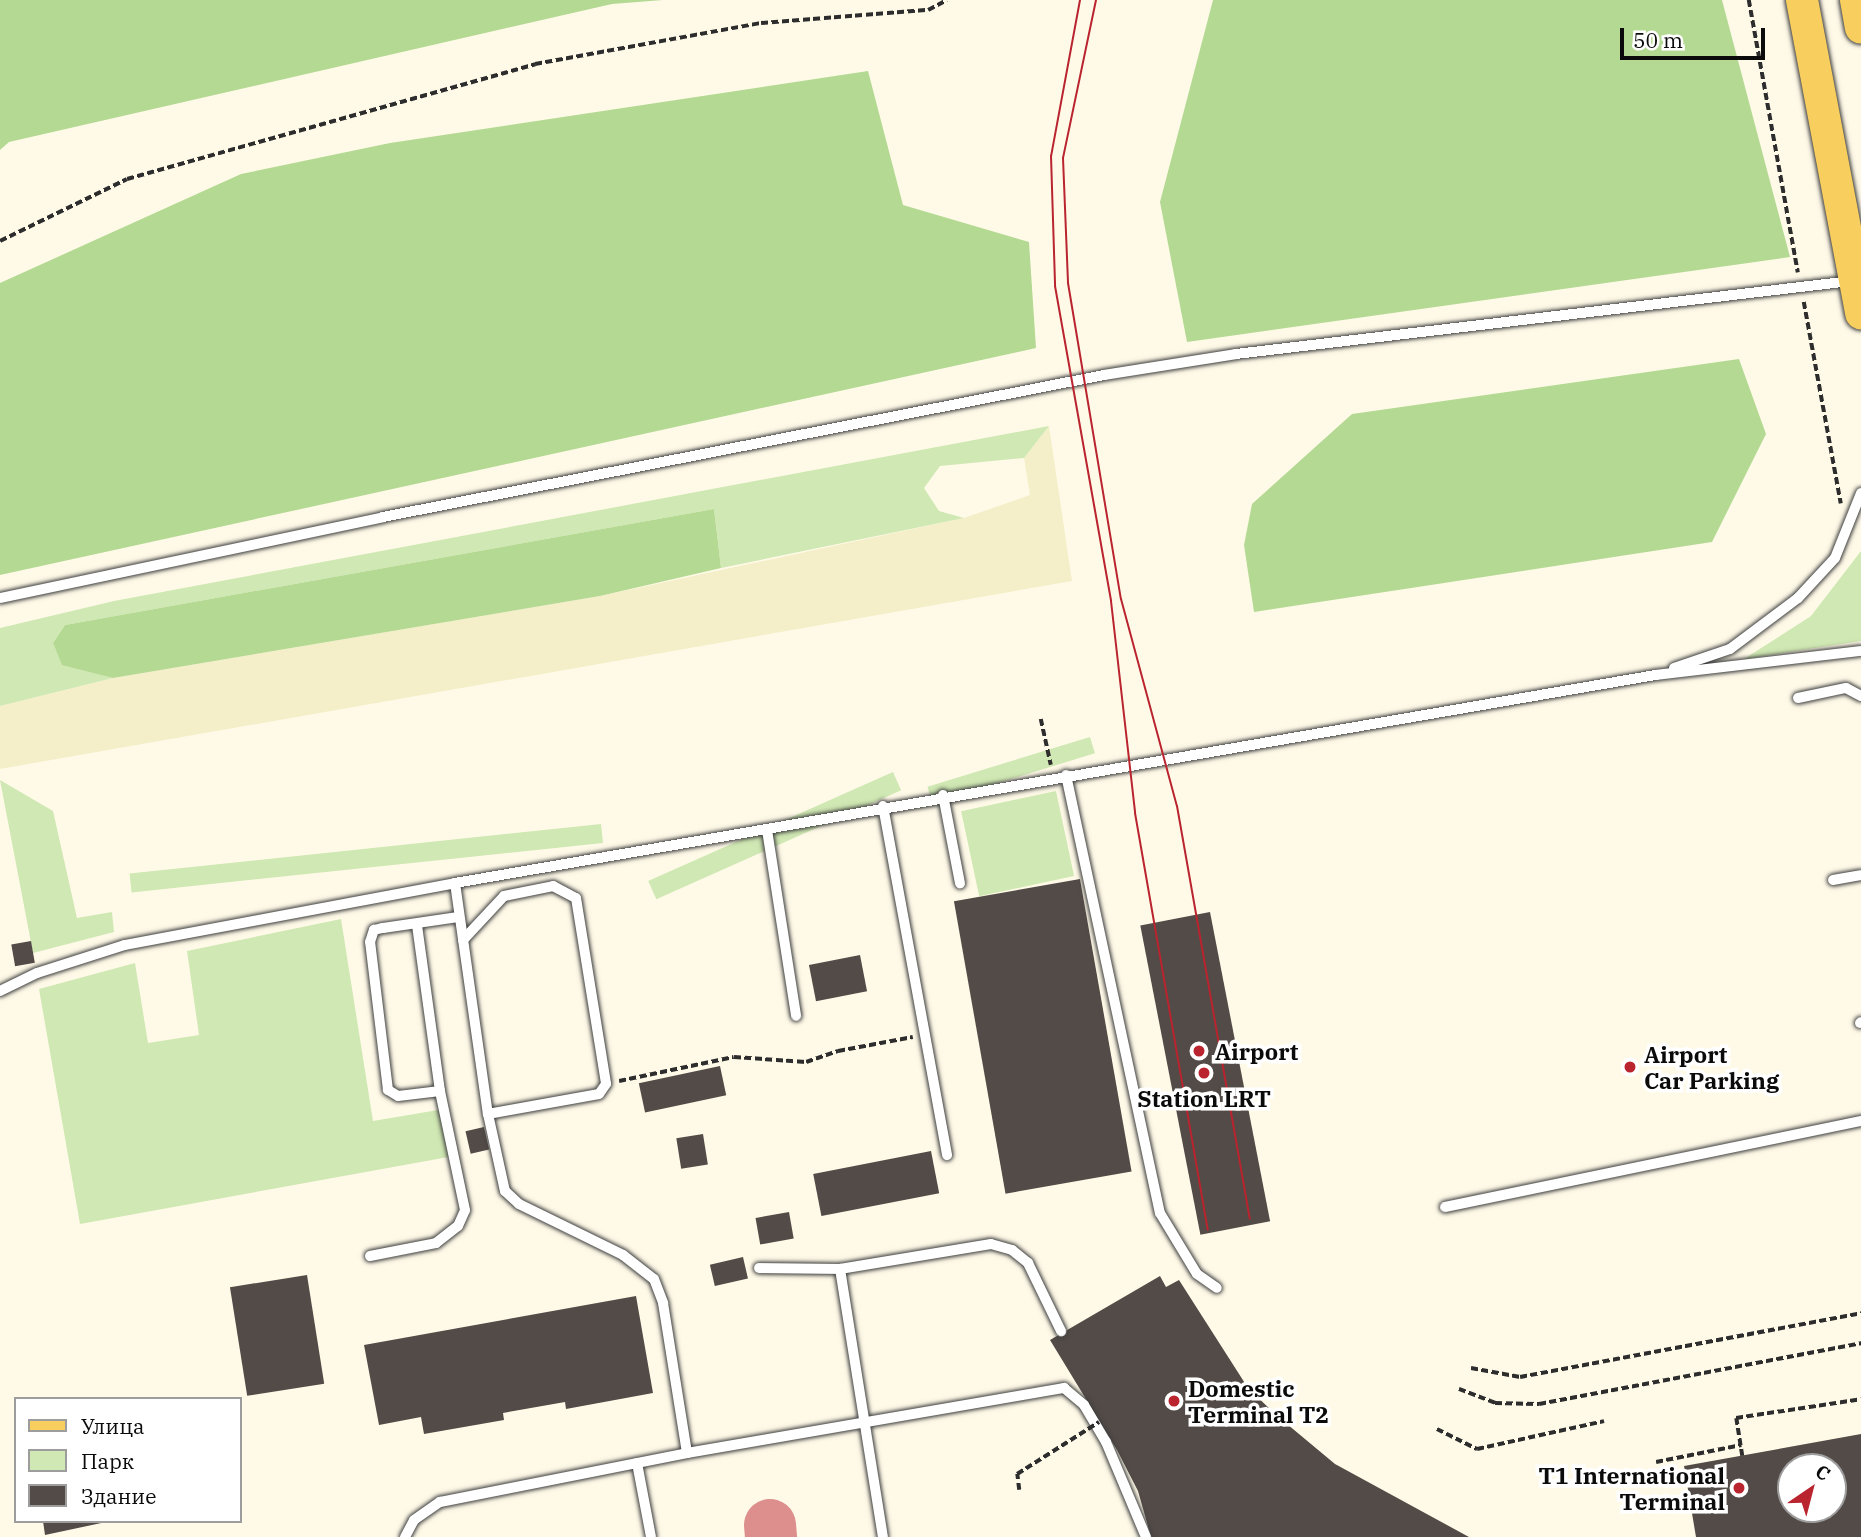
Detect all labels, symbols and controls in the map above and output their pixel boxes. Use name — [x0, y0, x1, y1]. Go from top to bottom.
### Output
scale bar — [1623, 14, 1768, 58]
text: 50 m — [1633, 26, 1683, 54]
place label: Airport — [1215, 1037, 1298, 1065]
place label: Airport Car Parking — [1644, 1040, 1779, 1094]
marker: Airport — [1189, 1041, 1209, 1061]
marker: Airport Car Parking — [1622, 1059, 1638, 1075]
marker: Station LRT — [1196, 1065, 1212, 1081]
place label: Station LRT — [1137, 1084, 1271, 1112]
place label: Domestic Terminal T2 — [1188, 1374, 1329, 1428]
marker: Domestic Terminal T2 — [1166, 1393, 1182, 1409]
legend — [14, 1397, 242, 1523]
text: Улица — [81, 1412, 145, 1440]
text: Парк — [81, 1447, 134, 1475]
north arrow — [1777, 1453, 1847, 1523]
text: С — [1811, 1459, 1835, 1486]
place label: T1 International Terminal — [1538, 1461, 1725, 1515]
marker: T1 International Terminal — [1731, 1480, 1747, 1496]
text: Здание — [81, 1482, 156, 1510]

